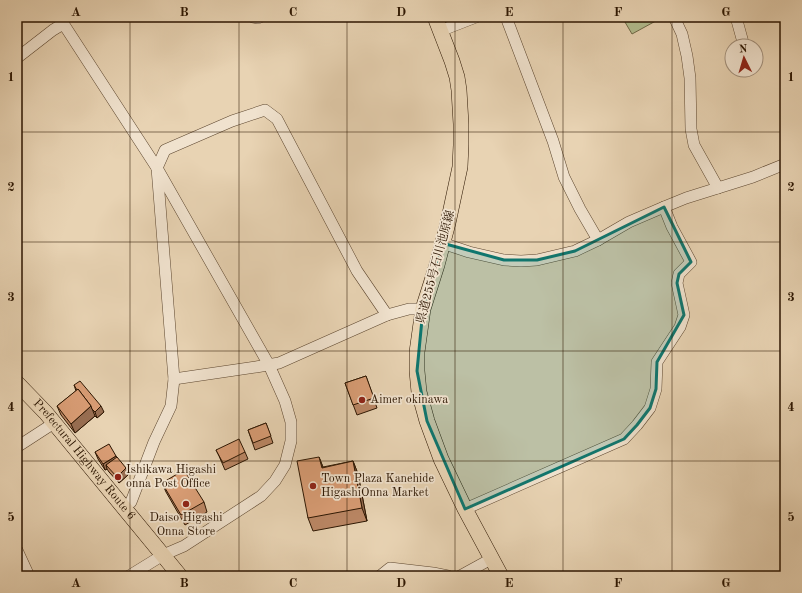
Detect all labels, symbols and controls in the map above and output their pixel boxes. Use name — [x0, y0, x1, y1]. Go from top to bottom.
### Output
text: A — [71, 6, 81, 19]
text: B — [179, 6, 189, 19]
text: C — [289, 6, 297, 19]
text: D — [396, 6, 406, 19]
text: E — [505, 6, 514, 19]
text: F — [614, 6, 623, 19]
text: G — [721, 6, 731, 19]
north arrow — [724, 38, 764, 78]
text: N — [739, 44, 749, 55]
text: 1 — [7, 71, 15, 84]
text: 1 — [787, 71, 795, 84]
text: 2 — [7, 181, 15, 194]
text: 2 — [787, 181, 795, 194]
street label: 県道255号石川池原線 — [413, 208, 457, 325]
text: 3 — [7, 291, 15, 304]
text: 3 — [787, 291, 795, 304]
place label: Aimer okinawa — [370, 394, 448, 406]
marker: Aimer okinawa — [357, 395, 367, 405]
street label: Prefectural Highway Route 6 — [31, 397, 137, 522]
text: 4 — [7, 401, 15, 414]
text: 4 — [787, 401, 795, 414]
place label: Ishikawa Higashi onna Post Office — [126, 464, 216, 490]
marker: Ishikawa Higashi onna Post Office — [113, 472, 123, 482]
place label: Town Plaza Kanehide HigashiOnna Market — [321, 473, 435, 499]
marker: Town Plaza Kanehide HigashiOnna Market — [308, 481, 318, 491]
marker: Daiso Higashi Onna Store — [181, 499, 191, 509]
text: 5 — [7, 511, 15, 524]
text: 5 — [787, 511, 795, 524]
place label: Daiso Higashi Onna Store — [149, 512, 223, 538]
text: A — [71, 577, 81, 590]
text: B — [179, 577, 189, 590]
text: C — [289, 577, 297, 590]
text: D — [396, 577, 406, 590]
text: E — [505, 577, 514, 590]
text: F — [614, 577, 623, 590]
text: G — [721, 577, 731, 590]

